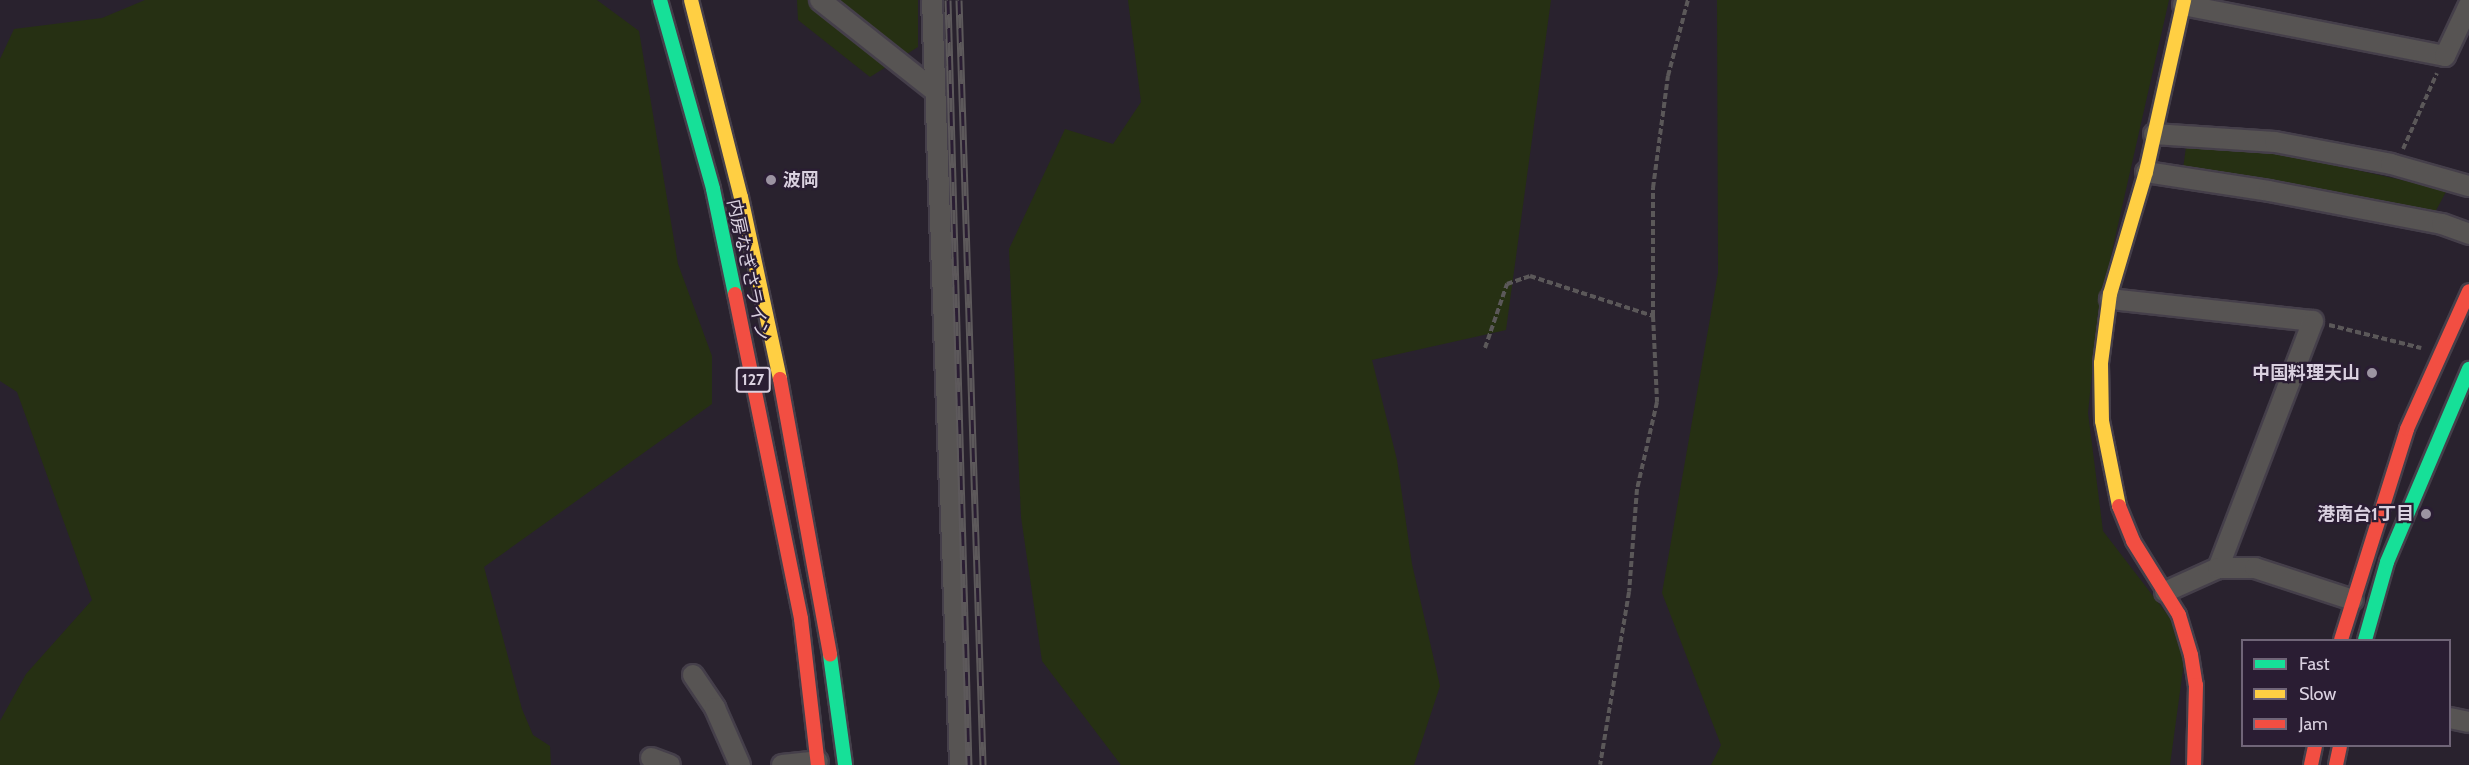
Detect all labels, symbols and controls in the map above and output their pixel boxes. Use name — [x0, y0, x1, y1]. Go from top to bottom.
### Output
place label: 波岡 — [783, 169, 819, 191]
marker: 波岡 — [764, 173, 778, 187]
street label: 内房なぎさライン — [722, 197, 774, 343]
place label: 中国料理天山 — [2252, 362, 2360, 384]
marker: 中国料理天山 — [2365, 366, 2379, 380]
road number: 127 — [735, 367, 771, 393]
place label: 港南台1丁目 — [2317, 503, 2414, 525]
marker: 港南台1丁目 — [2419, 507, 2433, 521]
legend — [2241, 639, 2451, 747]
text: Fast — [2299, 653, 2330, 675]
text: Slow — [2299, 683, 2336, 705]
text: Jam — [2299, 713, 2328, 735]

